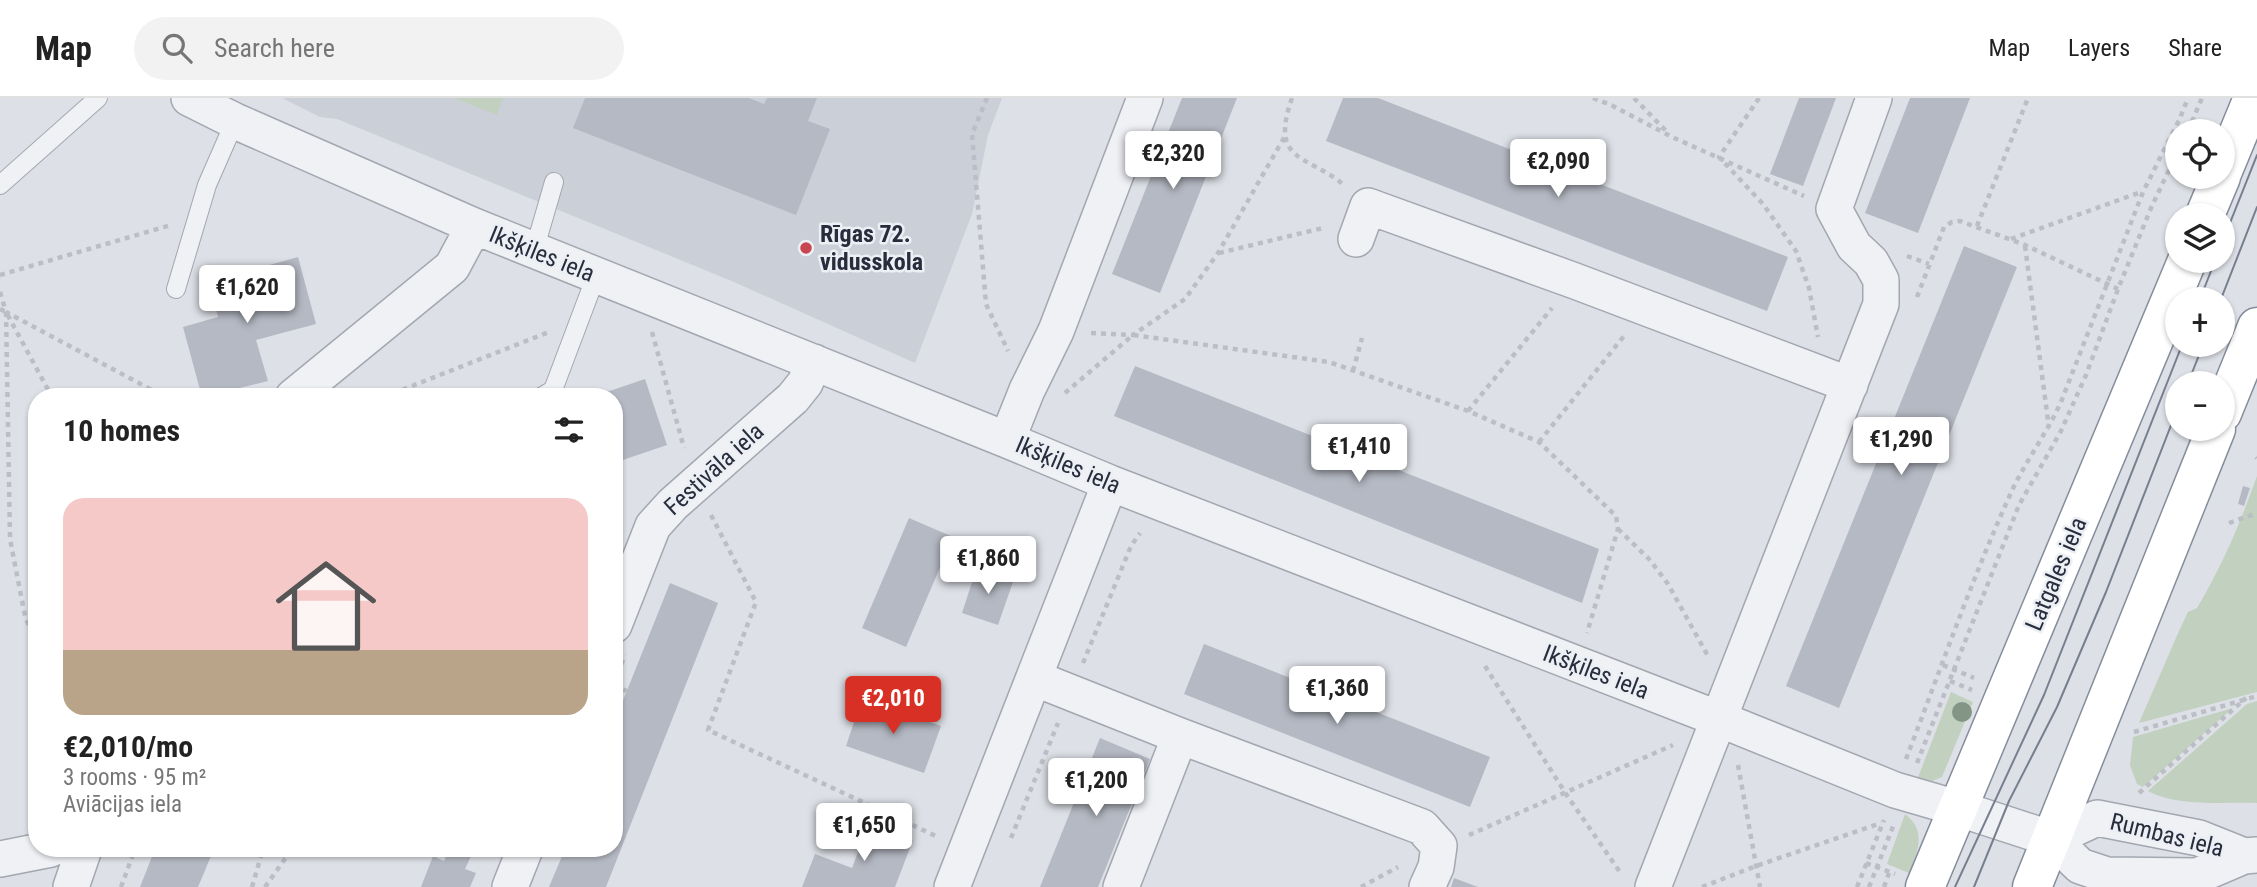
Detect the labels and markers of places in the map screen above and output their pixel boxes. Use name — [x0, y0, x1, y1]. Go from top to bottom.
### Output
pin: €2,320 — [1116, 132, 1230, 191]
pin: €2,090 — [1501, 140, 1615, 199]
place label: Rīgas 72. vidusskola — [820, 220, 923, 276]
marker: Rīgas 72. vidusskola — [798, 240, 814, 256]
pin: €1,620 — [190, 266, 304, 325]
pin: €1,290 — [1844, 418, 1958, 477]
pin: €1,410 — [1302, 424, 1416, 484]
pin: €1,860 — [931, 536, 1045, 596]
pin: €1,360 — [1280, 666, 1394, 726]
pin: €2,010 — [836, 676, 950, 736]
pin: €1,200 — [1039, 758, 1153, 818]
pin: €1,650 — [807, 804, 921, 863]

